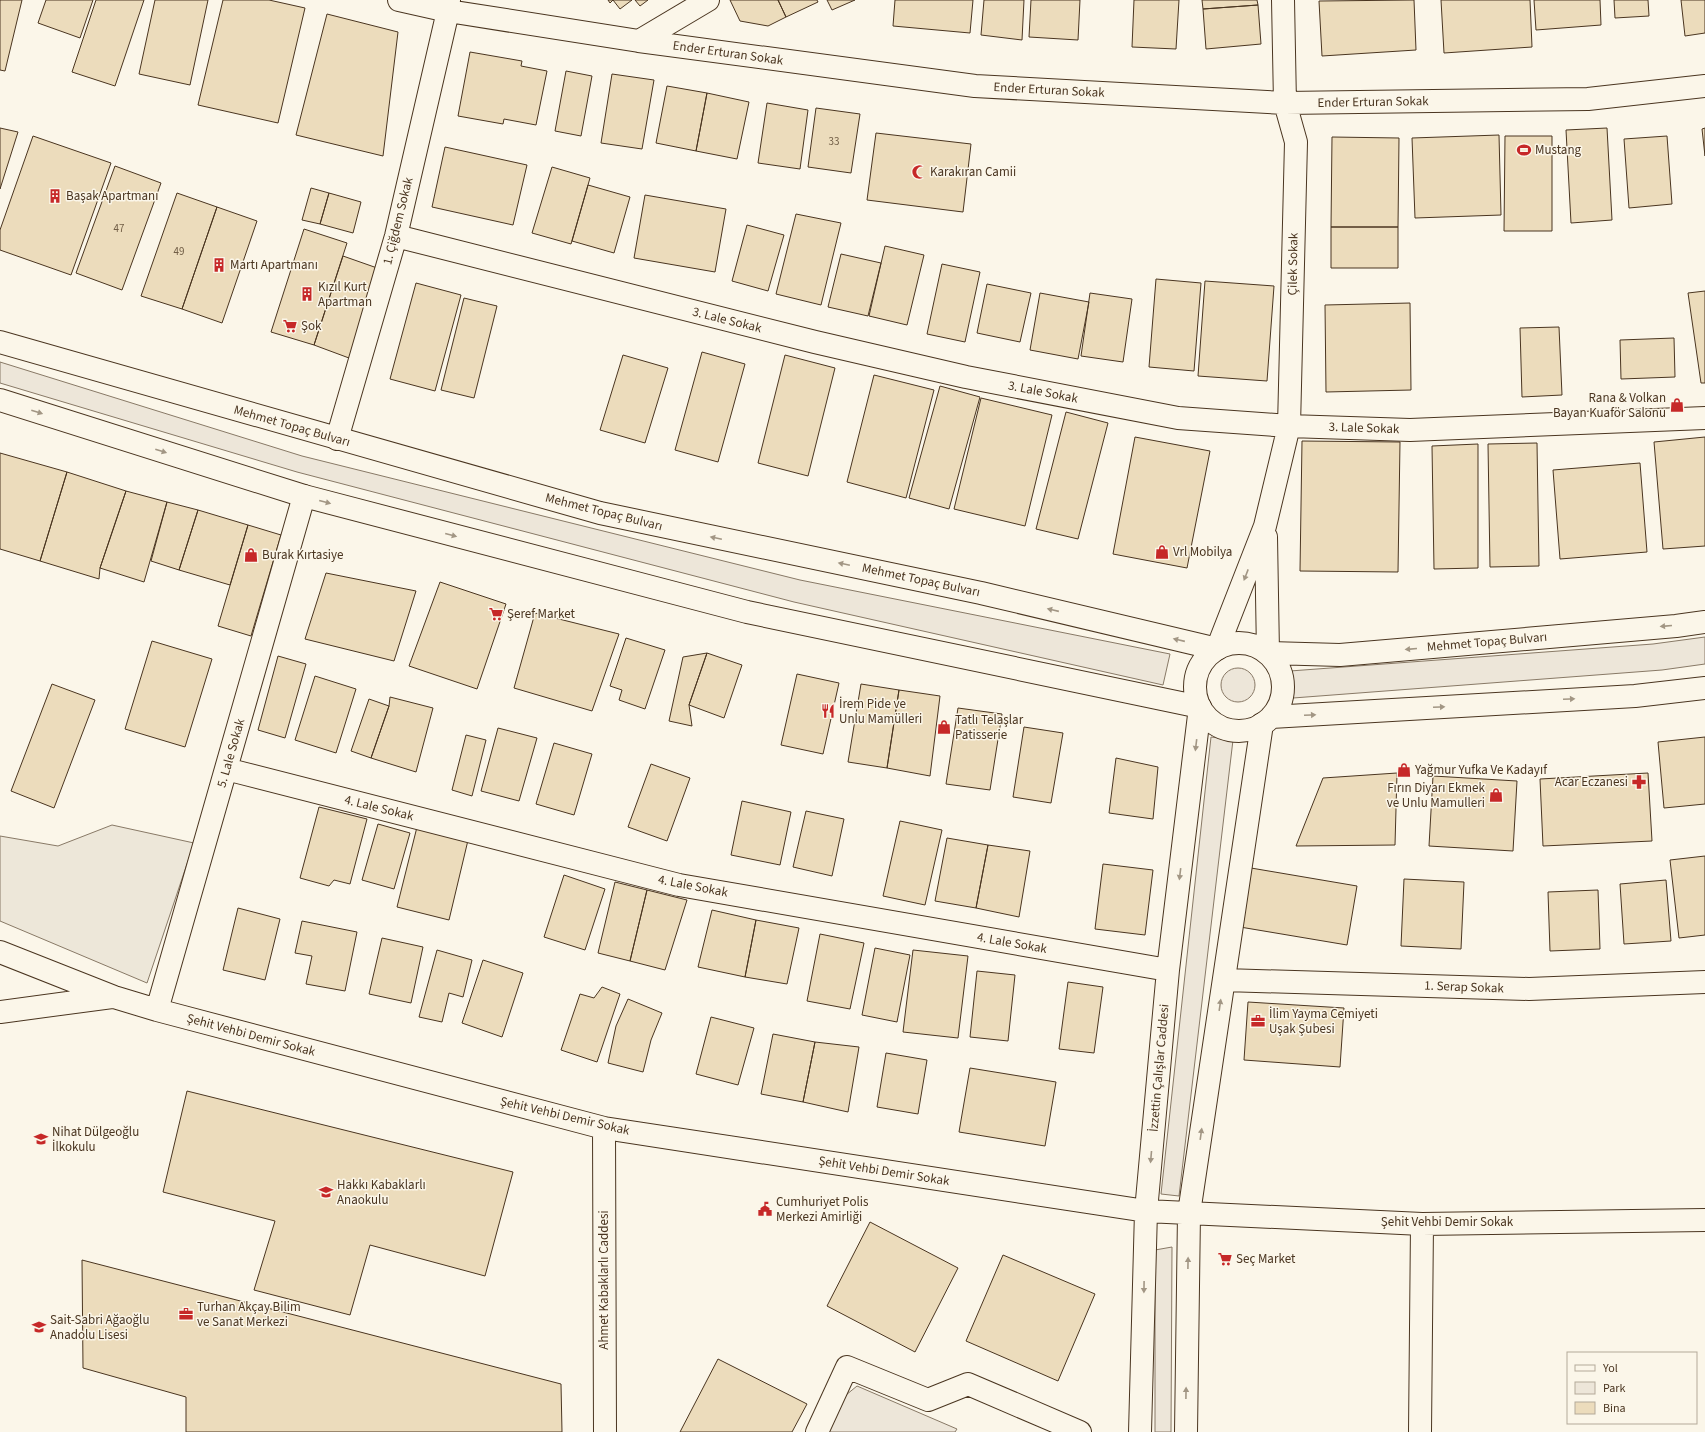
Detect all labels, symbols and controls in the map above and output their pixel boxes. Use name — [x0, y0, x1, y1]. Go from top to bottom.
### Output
street label: Ender Erturan Sokak — [672, 36, 785, 70]
street label: Ender Erturan Sokak — [993, 78, 1106, 102]
street label: Ender Erturan Sokak — [1317, 92, 1429, 112]
house number: 33 — [829, 134, 839, 149]
place label: Mustang — [1535, 141, 1581, 159]
sports icon: Mustang — [1516, 142, 1532, 158]
place label: Karakıran Camii — [930, 163, 1016, 181]
mosque icon: Karakıran Camii — [911, 164, 927, 180]
street label: 1. Çiğdem Sokak — [378, 175, 418, 267]
place label: Başak Apartmanı — [66, 187, 158, 205]
building icon: Başak Apartmanı — [47, 188, 63, 204]
house number: 47 — [114, 221, 124, 236]
street label: Çilek Sokak — [1283, 232, 1303, 296]
house number: 49 — [174, 244, 184, 259]
place label: Martı Apartmanı — [230, 256, 318, 274]
building icon: Martı Apartmanı — [211, 257, 227, 273]
place label: Kızıl Kurt Apartman — [318, 278, 372, 311]
building icon: Kızıl Kurt Apartman — [299, 286, 315, 302]
street label: 3. Lale Sokak — [690, 303, 764, 337]
place label: Şok — [301, 317, 322, 335]
supermarket icon: Şok — [282, 318, 298, 334]
street label: 3. Lale Sokak — [1007, 376, 1080, 408]
place label: Rana & Volkan Bayan Kuaför Salonu — [1553, 389, 1666, 422]
shop icon: Rana & Volkan Bayan Kuaför Salonu — [1669, 397, 1685, 413]
street label: Mehmet Topaç Bulvarı — [232, 401, 352, 451]
one-way arrow — [32, 409, 44, 415]
street label: 3. Lale Sokak — [1328, 418, 1400, 438]
one-way arrow — [155, 448, 167, 454]
street label: Mehmet Topaç Bulvarı — [543, 489, 665, 535]
one-way arrow — [320, 499, 332, 505]
one-way arrow — [445, 532, 457, 538]
one-way arrow — [710, 534, 723, 540]
place label: Vrl Mobilya — [1173, 543, 1232, 561]
shop icon: Vrl Mobilya — [1154, 544, 1170, 560]
place label: Burak Kırtasiye — [262, 546, 344, 564]
shop icon: Burak Kırtasiye — [243, 547, 259, 563]
street label: Mehmet Topaç Bulvarı — [860, 559, 982, 601]
one-way arrow — [838, 561, 850, 567]
one-way arrow — [1243, 570, 1249, 581]
place label: Şeref Market — [507, 605, 576, 623]
supermarket icon: Şeref Market — [488, 606, 504, 622]
one-way arrow — [1047, 606, 1059, 612]
one-way arrow — [1660, 623, 1672, 630]
street label: Mehmet Topaç Bulvarı — [1426, 628, 1548, 656]
one-way arrow — [1173, 636, 1186, 642]
one-way arrow — [1405, 645, 1417, 652]
place label: İrem Pide ve Unlu Mamülleri — [839, 695, 922, 728]
one-way arrow — [1563, 696, 1575, 703]
restaurant icon: İrem Pide ve Unlu Mamülleri — [820, 703, 836, 719]
one-way arrow — [1433, 704, 1445, 711]
place label: Tatlı Telaşlar Patisserie — [955, 711, 1024, 744]
one-way arrow — [1304, 711, 1316, 718]
street label: 5. Lale Sokak — [213, 716, 250, 790]
shop icon: Tatlı Telaşlar Patisserie — [936, 719, 952, 735]
one-way arrow — [1192, 739, 1199, 751]
place label: Yağmur Yufka Ve Kadayıf — [1414, 761, 1548, 779]
shop icon: Yağmur Yufka Ve Kadayıf — [1396, 762, 1412, 778]
place label: Acar Eczanesi — [1555, 773, 1628, 791]
pharmacy icon: Acar Eczanesi — [1631, 774, 1647, 790]
place label: Fırın Diyarı Ekmek ve Unlu Mamulleri — [1387, 779, 1486, 812]
shop icon: Fırın Diyarı Ekmek ve Unlu Mamulleri — [1488, 787, 1504, 803]
street label: 4. Lale Sokak — [342, 791, 416, 825]
one-way arrow — [1176, 868, 1183, 880]
street label: 4. Lale Sokak — [657, 870, 730, 902]
street label: 4. Lale Sokak — [976, 928, 1049, 958]
street label: 1. Serap Sokak — [1424, 977, 1505, 997]
one-way arrow — [1217, 999, 1223, 1011]
street label: İzzettin Çalışlar Caddesi — [1144, 1003, 1174, 1133]
place label: İlim Yayma Cemiyeti Uşak Şubesi — [1269, 1005, 1378, 1038]
street label: Şehit Vehbi Demir Sokak — [185, 1009, 318, 1061]
office icon: İlim Yayma Cemiyeti Uşak Şubesi — [1250, 1013, 1266, 1029]
street label: Şehit Vehbi Demir Sokak — [498, 1092, 632, 1140]
place label: Nihat Dülgeoğlu İlkokulu — [52, 1123, 139, 1156]
one-way arrow — [1198, 1128, 1204, 1140]
school or university icon: Nihat Dülgeoğlu İlkokulu — [33, 1131, 49, 1147]
one-way arrow — [1148, 1151, 1154, 1163]
street label: Şehit Vehbi Demir Sokak — [817, 1152, 951, 1190]
place label: Hakkı Kabaklarlı Anaokulu — [337, 1176, 426, 1209]
school or university icon: Hakkı Kabaklarlı Anaokulu — [318, 1184, 334, 1200]
place label: Cumhuriyet Polis Merkezi Amirliği — [776, 1193, 869, 1226]
public building icon: Cumhuriyet Polis Merkezi Amirliği — [757, 1201, 773, 1217]
street label: Ahmet Kabaklarlı Caddesi — [595, 1210, 613, 1350]
street label: Şehit Vehbi Demir Sokak — [1381, 1213, 1514, 1231]
place label: Seç Market — [1236, 1250, 1296, 1268]
supermarket icon: Seç Market — [1217, 1251, 1233, 1267]
one-way arrow — [1185, 1257, 1192, 1269]
one-way arrow — [1141, 1281, 1147, 1294]
place label: Turhan Akçay Bilim ve Sanat Merkezi — [197, 1298, 301, 1331]
office icon: Turhan Akçay Bilim ve Sanat Merkezi — [178, 1306, 194, 1322]
place label: Sait-Sabri Ağaoğlu Anadolu Lisesi — [50, 1311, 150, 1344]
school or university icon: Sait-Sabri Ağaoğlu Anadolu Lisesi — [31, 1319, 47, 1335]
legend — [1567, 1352, 1697, 1424]
text: Yol — [1602, 1360, 1618, 1377]
text: Park — [1603, 1380, 1625, 1397]
one-way arrow — [1183, 1386, 1189, 1399]
text: Bina — [1603, 1400, 1626, 1417]

